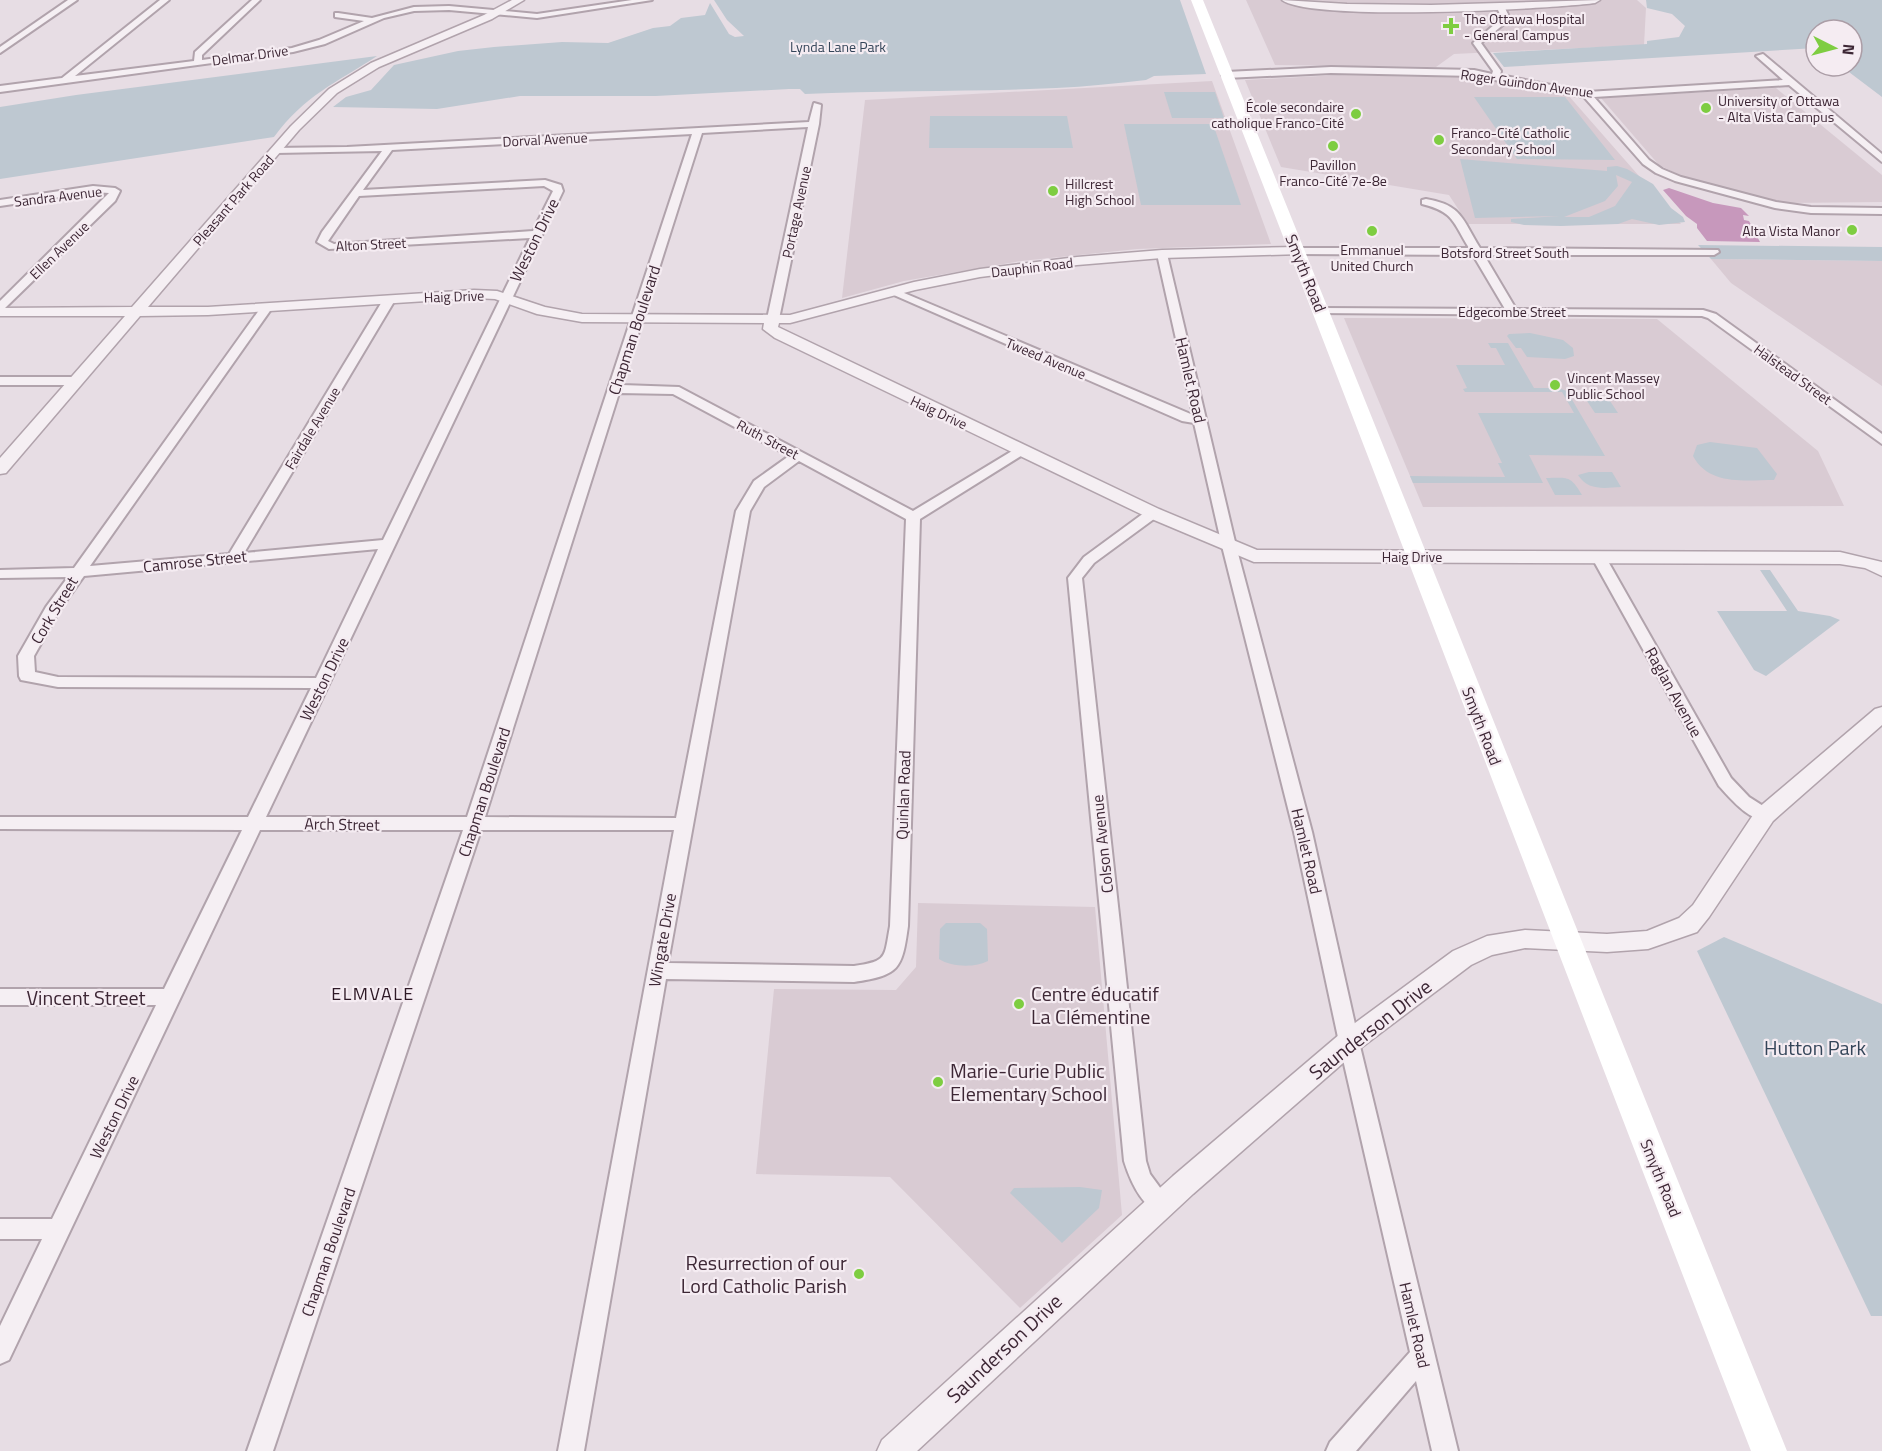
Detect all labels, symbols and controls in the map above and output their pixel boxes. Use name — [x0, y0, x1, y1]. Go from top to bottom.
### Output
place label: The Ottawa Hospital - General Campus — [1464, 8, 1585, 45]
marker: The Ottawa Hospital - General Campus — [1442, 17, 1460, 35]
north arrow — [1804, 18, 1864, 78]
park label: Lynda Lane Park — [790, 36, 886, 57]
street label: Delmar Drive — [211, 39, 289, 71]
text: N — [1836, 43, 1861, 56]
street label: Roger Guindon Avenue — [1459, 63, 1595, 103]
place label: University of Ottawa - Alta Vista Campus — [1718, 90, 1839, 127]
place label: École secondaire catholique Franco-Cité — [1211, 96, 1344, 133]
marker: University of Ottawa - Alta Vista Campus — [1699, 101, 1713, 115]
marker: École secondaire catholique Franco-Cité — [1349, 107, 1363, 121]
place label: Franco-Cité Catholic Secondary School — [1451, 122, 1570, 159]
street label: Dorval Avenue — [502, 126, 588, 152]
marker: Franco-Cité Catholic Secondary School — [1432, 133, 1446, 147]
marker: Pavillon Franco-Cité 7e-8e — [1326, 139, 1340, 153]
street label: Pleasant Park Road — [187, 150, 279, 250]
place label: Pavillon Franco-Cité 7e-8e — [1279, 154, 1387, 191]
street label: Portage Avenue — [776, 164, 816, 260]
place label: Hillcrest High School — [1065, 173, 1135, 210]
street label: Sandra Avenue — [13, 180, 103, 212]
marker: Hillcrest High School — [1046, 184, 1060, 198]
street label: Weston Drive — [503, 194, 565, 286]
street label: Ellen Avenue — [24, 216, 94, 284]
place label: Alta Vista Manor — [1742, 220, 1840, 241]
marker: Alta Vista Manor — [1845, 223, 1859, 237]
marker: Emmanuel United Church — [1365, 224, 1379, 238]
street label: Smyth Road — [1280, 230, 1332, 316]
street label: Alton Street — [335, 232, 407, 256]
place label: Emmanuel United Church — [1331, 239, 1413, 276]
street label: Botsford Street South — [1441, 242, 1569, 263]
street label: Dauphin Road — [990, 252, 1074, 282]
street label: Chapman Boulevard — [602, 262, 666, 398]
street label: Haig Drive — [423, 284, 485, 308]
street label: Edgecombe Street — [1458, 301, 1566, 322]
street label: Tweed Avenue — [1003, 332, 1089, 384]
street label: Hamlet Road — [1169, 335, 1213, 425]
street label: Halstead Street — [1750, 339, 1836, 410]
place label: Vincent Massey Public School — [1567, 367, 1660, 404]
marker: Vincent Massey Public School — [1548, 378, 1562, 392]
street label: Fairdale Avenue — [279, 383, 345, 473]
street label: Haig Drive — [907, 390, 971, 434]
street label: Ruth Street — [733, 414, 803, 464]
street label: Camrose Street — [142, 544, 248, 578]
street label: Haig Drive — [1382, 546, 1442, 567]
street label: Cork Street — [24, 571, 84, 648]
street label: Weston Drive — [293, 633, 355, 725]
street label: Raglan Avenue — [1639, 642, 1709, 742]
street label: Smyth Road — [1456, 683, 1508, 769]
street label: Chapman Boulevard — [452, 724, 516, 860]
street label: Quinlan Road — [889, 750, 917, 840]
street label: Colson Avenue — [1085, 794, 1119, 894]
street label: Hamlet Road — [1285, 806, 1329, 896]
street label: Arch Street — [304, 811, 380, 837]
street label: Wingate Drive — [642, 891, 682, 989]
street label: Saunderson Drive — [1302, 971, 1438, 1087]
place label: Centre éducatif La Clémentine — [1031, 978, 1159, 1032]
district label: ELMVALE — [331, 980, 415, 1007]
street label: Vincent Street — [26, 982, 146, 1013]
marker: Centre éducatif La Clémentine — [1012, 997, 1026, 1011]
park label: Hutton Park — [1764, 1032, 1866, 1063]
place label: Marie-Curie Public Elementary School — [950, 1055, 1107, 1109]
street label: Weston Drive — [83, 1071, 145, 1163]
marker: Marie-Curie Public Elementary School — [931, 1075, 945, 1089]
street label: Smyth Road — [1635, 1135, 1687, 1221]
street label: Chapman Boulevard — [295, 1184, 361, 1320]
place label: Resurrection of our Lord Catholic Parish — [681, 1247, 847, 1301]
marker: Resurrection of our Lord Catholic Parish — [852, 1267, 866, 1281]
street label: Hamlet Road — [1393, 1280, 1437, 1370]
street label: Saunderson Drive — [939, 1286, 1069, 1410]

